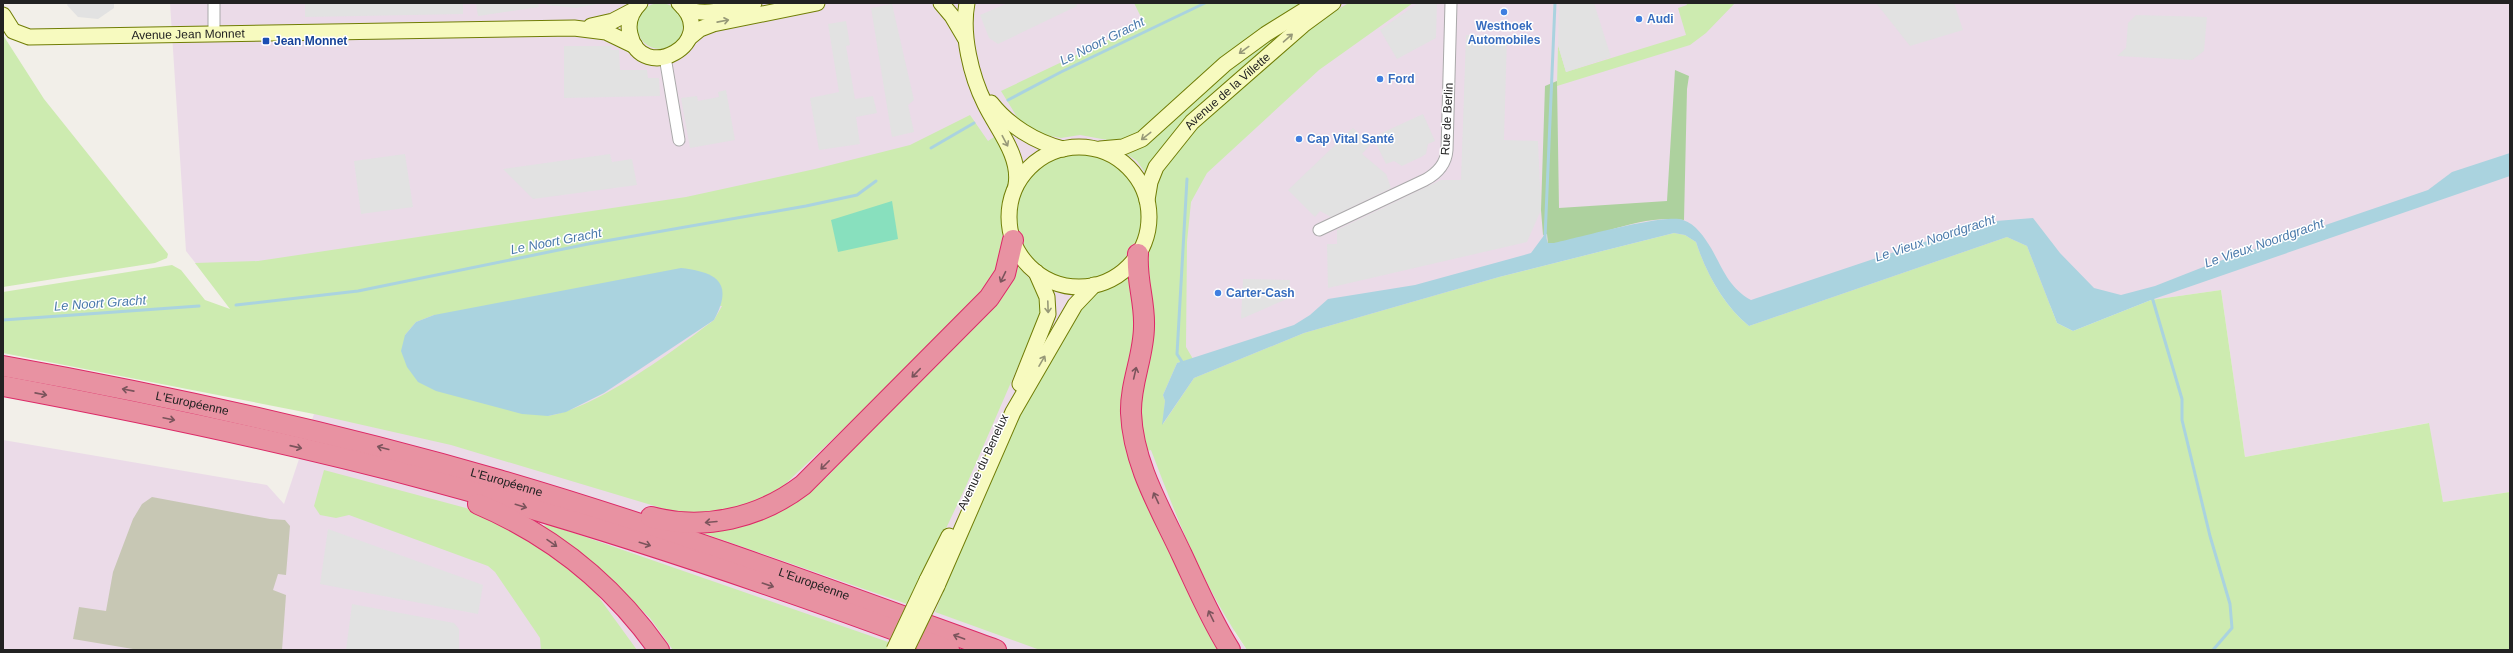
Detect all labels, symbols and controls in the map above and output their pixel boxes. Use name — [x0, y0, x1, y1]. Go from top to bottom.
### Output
marker: Westhoek Automobiles — [1499, 7, 1509, 17]
place label: Audi — [1647, 12, 1674, 26]
water label: Le Noort Gracht — [1057, 13, 1148, 68]
marker: Audi — [1634, 14, 1644, 24]
one-way arrow — [716, 17, 729, 25]
place label: Westhoek Automobiles — [1468, 19, 1541, 47]
street label: Avenue Jean Monnet — [131, 26, 245, 42]
place label: Jean Monnet — [274, 34, 347, 48]
one-way arrow — [1282, 34, 1293, 43]
marker: Jean Monnet — [261, 36, 271, 46]
one-way arrow — [1238, 46, 1249, 54]
street label: Avenue de la Villette — [1182, 50, 1273, 132]
place label: Ford — [1388, 72, 1415, 86]
marker: Ford — [1375, 74, 1385, 84]
street label: Rue de Berlin — [1438, 82, 1456, 156]
one-way arrow — [1141, 131, 1152, 140]
place label: Cap Vital Santé — [1307, 132, 1394, 146]
marker: Cap Vital Santé — [1294, 134, 1304, 144]
one-way arrow — [1002, 135, 1009, 147]
water label: Le Vieux Noordgracht — [1873, 211, 1998, 265]
water label: Le Vieux Noordgracht — [2202, 215, 2327, 271]
water label: Le Noort Gracht — [509, 225, 604, 257]
one-way arrow — [999, 271, 1006, 283]
place label: Carter-Cash — [1226, 286, 1295, 300]
marker: Carter-Cash — [1213, 288, 1223, 298]
water label: Le Noort Gracht — [53, 292, 148, 314]
one-way arrow — [1044, 300, 1051, 313]
one-way arrow — [1039, 355, 1047, 367]
one-way arrow — [1131, 367, 1139, 380]
one-way arrow — [911, 368, 921, 378]
one-way arrow — [122, 385, 135, 393]
street label: L'Européenne — [154, 389, 231, 418]
one-way arrow — [34, 390, 47, 398]
street label: Avenue du Benelux — [955, 412, 1011, 512]
one-way arrow — [162, 416, 175, 424]
one-way arrow — [289, 443, 302, 451]
one-way arrow — [377, 444, 390, 451]
one-way arrow — [820, 460, 829, 470]
street label: L'Européenne — [469, 465, 545, 500]
one-way arrow — [1152, 493, 1159, 505]
one-way arrow — [514, 503, 527, 510]
one-way arrow — [705, 518, 718, 525]
one-way arrow — [546, 539, 557, 547]
one-way arrow — [638, 541, 651, 548]
street label: L'Européenne — [777, 565, 852, 603]
one-way arrow — [762, 582, 774, 590]
one-way arrow — [1207, 610, 1214, 622]
one-way arrow — [953, 632, 965, 640]

